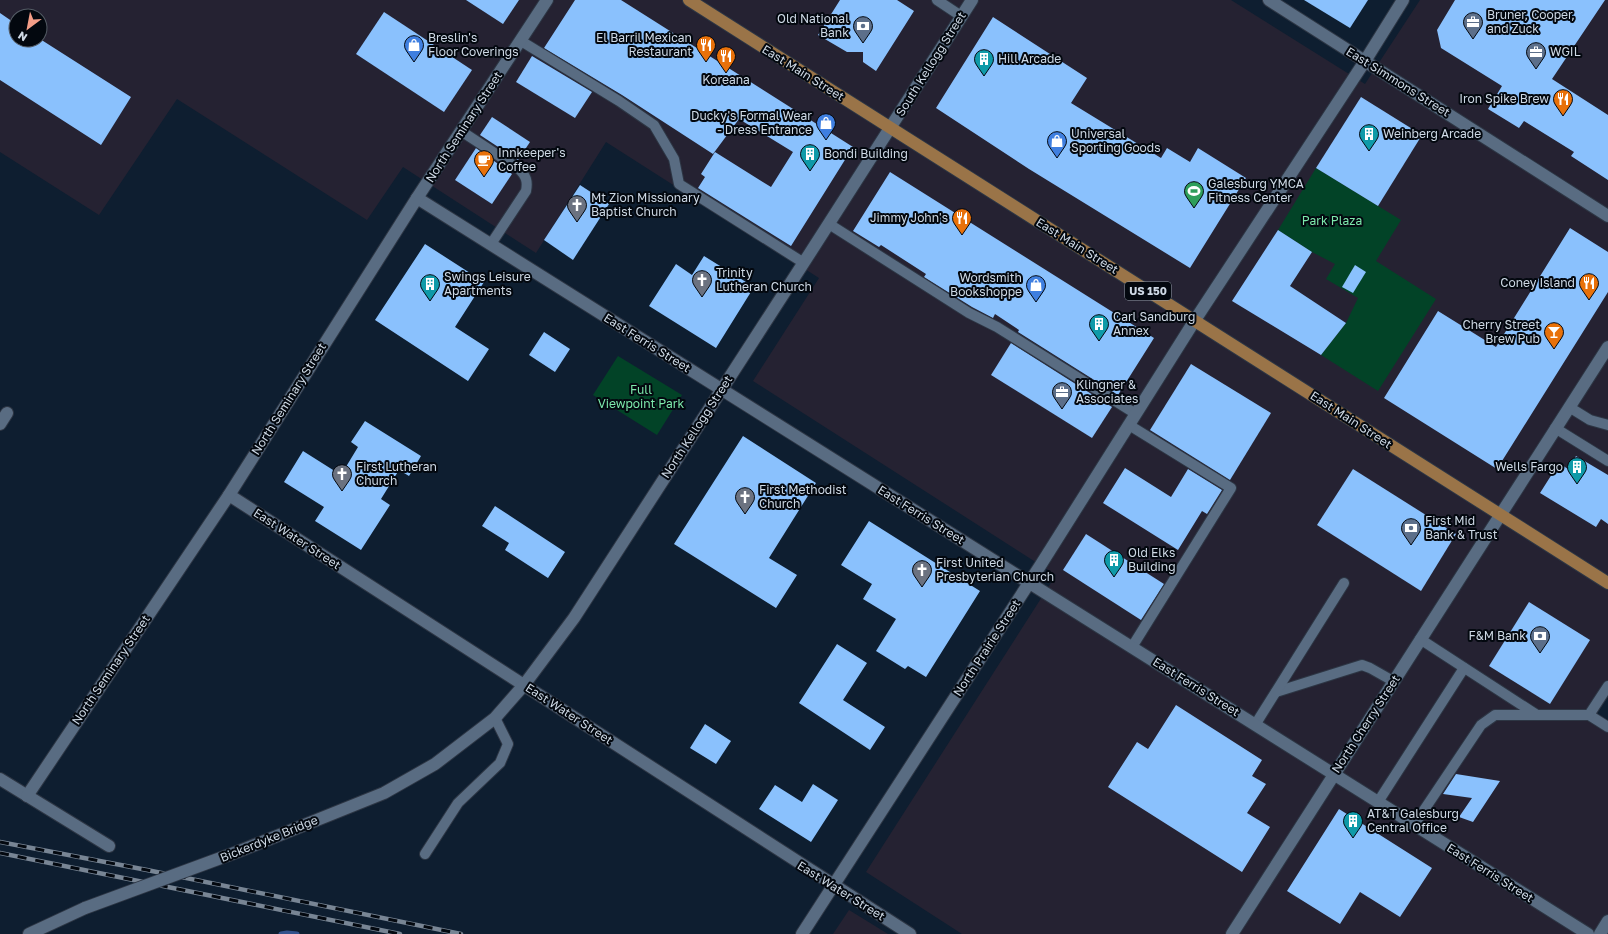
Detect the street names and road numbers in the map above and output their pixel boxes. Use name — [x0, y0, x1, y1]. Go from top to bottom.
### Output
street label: South Kellogg Street — [892, 9, 969, 119]
street label: East Main Street — [759, 41, 847, 104]
street label: East Simmons Street — [1344, 43, 1453, 120]
street label: North Seminary Street — [422, 68, 505, 185]
street label: East Main Street — [1033, 214, 1121, 277]
road number: US 150 — [1125, 282, 1171, 300]
street label: East Ferris Street — [601, 310, 694, 375]
street label: North Seminary Street — [248, 340, 329, 458]
street label: North Kellogg Street — [658, 372, 736, 481]
street label: East Main Street — [1308, 388, 1395, 452]
street label: East Ferris Street — [875, 482, 968, 547]
street label: East Water Street — [251, 505, 344, 572]
street label: North Prairie Street — [950, 596, 1024, 699]
street label: North Seminary Street — [68, 612, 153, 728]
street label: East Ferris Street — [1150, 654, 1243, 719]
street label: North Cherry Street — [1328, 672, 1403, 776]
street label: East Water Street — [523, 680, 616, 747]
street label: Bickerdyke Bridge — [218, 812, 320, 865]
street label: East Ferris Street — [1444, 840, 1537, 905]
street label: East Water Street — [795, 858, 888, 924]

